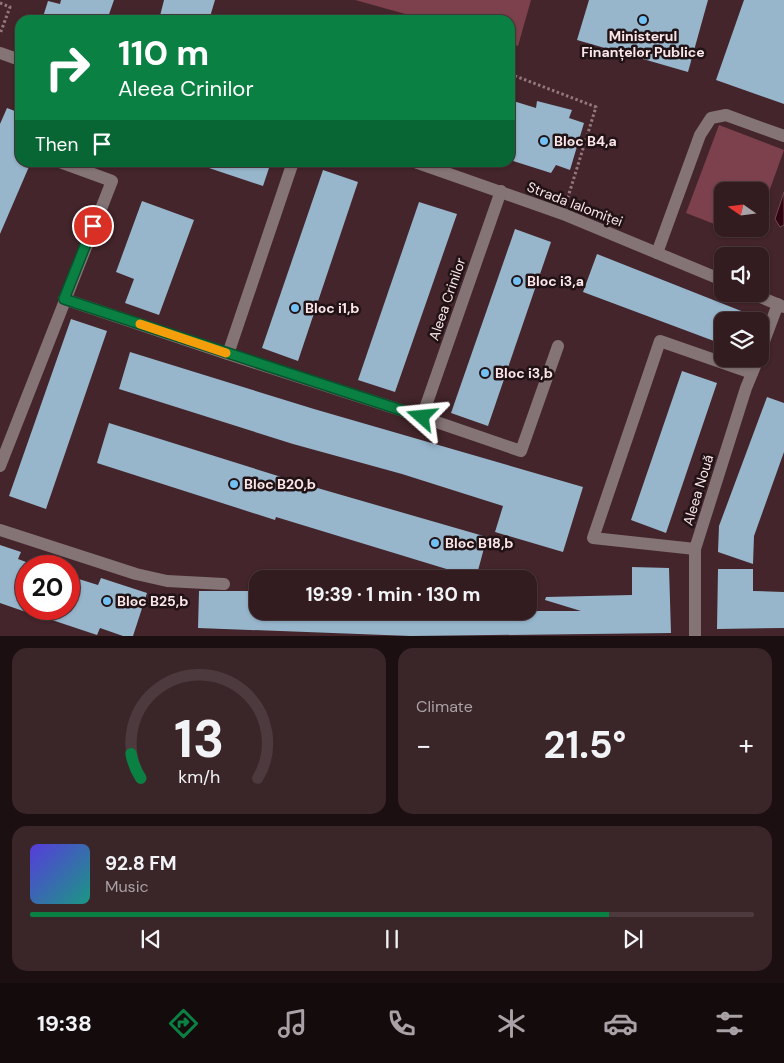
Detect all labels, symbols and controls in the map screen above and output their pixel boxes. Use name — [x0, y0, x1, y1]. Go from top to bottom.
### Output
marker: Ministerul Finanțelor Publice — [637, 14, 649, 26]
place label: Ministerul Finanțelor Publice — [581, 27, 705, 61]
text: 110 m — [118, 30, 209, 76]
icon: right — [35, 35, 100, 100]
text: Aleea Crinilor — [118, 74, 254, 103]
icon: arrive — [88, 130, 116, 158]
text: Then — [35, 132, 78, 157]
place label: Bloc B4,a — [554, 132, 617, 150]
marker: Bloc B4,a — [538, 135, 550, 147]
street label: Strada Ialomiței — [524, 177, 626, 231]
north arrow — [714, 182, 769, 238]
map controls — [714, 182, 769, 367]
pin — [72, 205, 114, 247]
icon: arrive — [79, 212, 107, 240]
button: sound — [714, 247, 769, 302]
street label: Aleea Crinilor — [424, 255, 470, 343]
place label: Bloc i3,a — [527, 272, 584, 290]
marker: Bloc i3,a — [511, 275, 523, 287]
place label: Bloc i1,b — [305, 299, 360, 317]
marker: Bloc i1,b — [289, 302, 301, 314]
button: layers — [714, 312, 769, 367]
place label: Bloc i3,b — [495, 364, 553, 382]
marker: Bloc i3,b — [479, 367, 491, 379]
position arrow — [395, 390, 447, 442]
street label: Aleea Nouă — [679, 452, 717, 528]
place label: Bloc B20,b — [244, 475, 316, 493]
marker: Bloc B20,b — [228, 478, 240, 490]
place label: Bloc B18,b — [445, 534, 514, 552]
marker: Bloc B18,b — [429, 537, 441, 549]
speed limit sign: 20 — [15, 555, 80, 620]
text: 19:39 · 1 min · 130 m — [306, 582, 480, 607]
place label: Bloc B25,b — [117, 592, 188, 610]
marker: Bloc B25,b — [101, 595, 113, 607]
text: Climate — [416, 696, 473, 717]
text: 13 — [174, 705, 224, 773]
text: 21.5° — [544, 720, 626, 770]
text: − — [416, 727, 431, 764]
text: + — [739, 727, 754, 764]
text: km/h — [178, 765, 220, 789]
text: 92.8 FM — [105, 851, 177, 876]
text: Music — [105, 876, 149, 897]
icon: previous — [137, 925, 165, 953]
icon: pause — [378, 925, 406, 953]
icon: next — [619, 925, 647, 953]
icon: directions — [166, 1006, 201, 1041]
icon: music — [275, 1006, 310, 1041]
icon: phone — [384, 1006, 419, 1041]
icon: climate — [494, 1006, 529, 1041]
icon: car — [603, 1006, 638, 1041]
icon: filters — [712, 1006, 747, 1041]
text: 19:38 — [37, 1009, 92, 1038]

